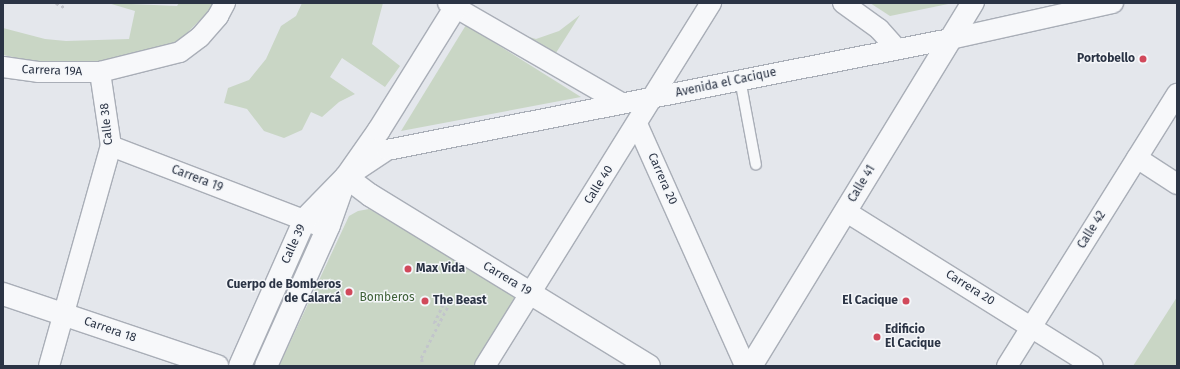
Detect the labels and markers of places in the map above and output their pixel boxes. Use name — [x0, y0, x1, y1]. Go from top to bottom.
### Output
place label: Portobello — [1077, 52, 1135, 66]
marker: Portobello — [1138, 54, 1148, 64]
place label: Max Vida — [416, 262, 465, 276]
marker: Max Vida — [403, 264, 413, 274]
place label: Cuerpo de Bomberos de Calarcá — [227, 278, 341, 306]
marker: Cuerpo de Bomberos de Calarcá — [344, 287, 354, 297]
place label: The Beast — [433, 294, 487, 308]
place label: El Cacique — [842, 294, 898, 308]
marker: The Beast — [420, 296, 430, 306]
marker: El Cacique — [901, 296, 911, 306]
place label: Edificio El Cacique — [885, 323, 941, 351]
marker: Edificio El Cacique — [872, 332, 882, 342]

